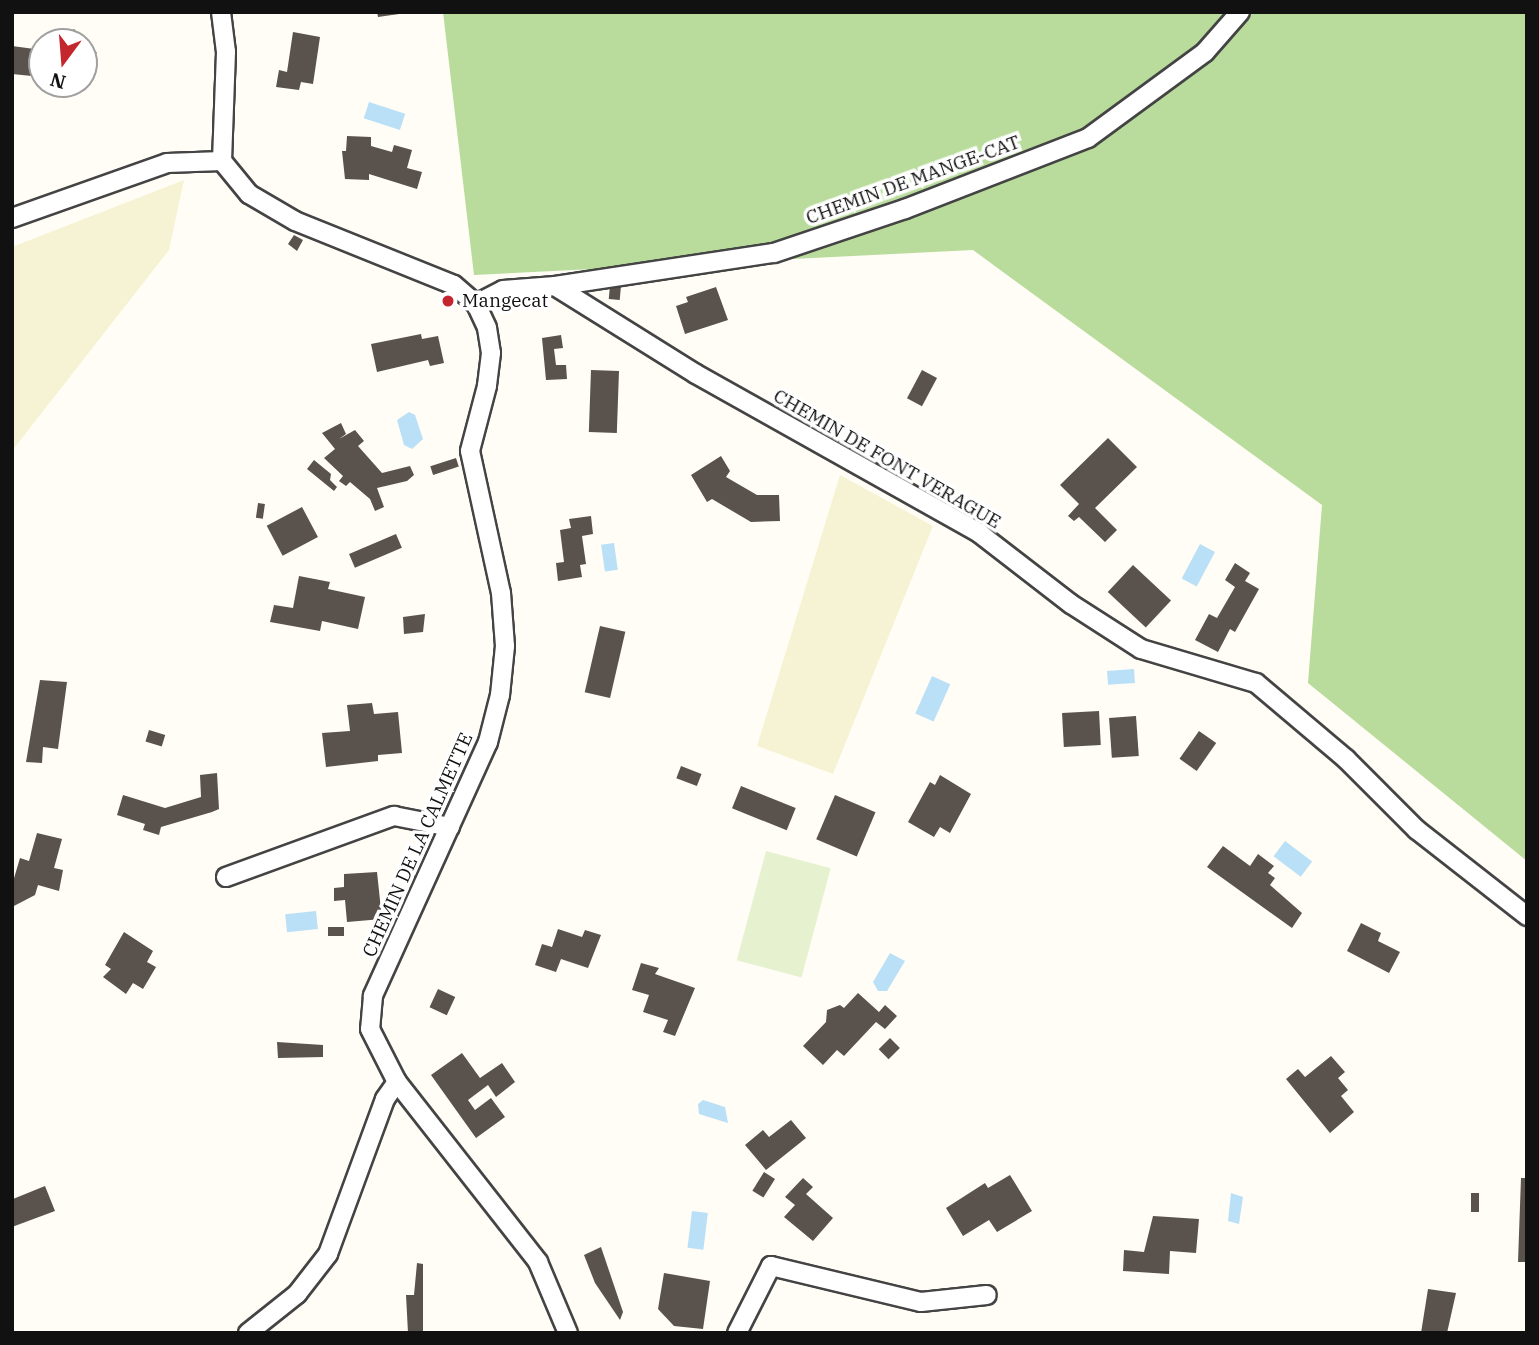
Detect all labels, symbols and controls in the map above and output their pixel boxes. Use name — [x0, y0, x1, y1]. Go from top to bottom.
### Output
north arrow — [28, 28, 98, 98]
text: N — [47, 68, 68, 95]
street label: CHEMIN DE MANGE-CAT — [803, 131, 1023, 229]
place label: Mangecat — [462, 290, 548, 312]
marker: Mangecat — [440, 293, 456, 309]
street label: CHEMIN DE FONT VERAGUE — [769, 384, 1005, 534]
street label: CHEMIN DE LA CALMETTE — [358, 729, 478, 961]

